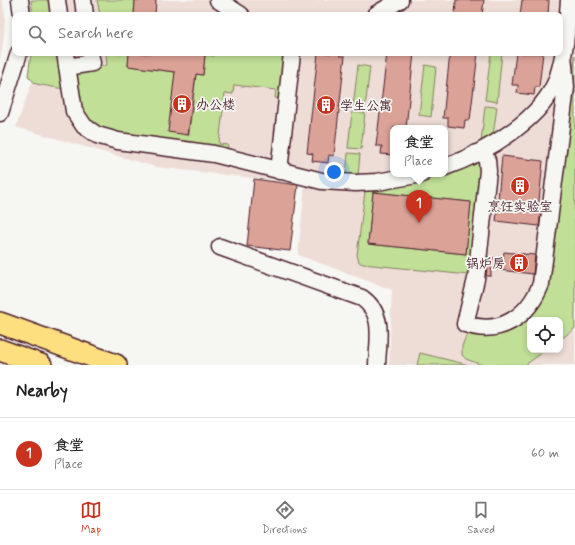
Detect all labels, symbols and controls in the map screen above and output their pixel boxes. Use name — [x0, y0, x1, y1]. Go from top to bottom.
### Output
search box — [12, 12, 563, 56]
icon: search — [26, 23, 48, 45]
text: Search here — [58, 24, 134, 44]
building icon: 办公楼 — [171, 93, 193, 115]
building icon: 学生公寓 — [315, 94, 337, 116]
place label: 办公楼 — [196, 97, 235, 114]
place label: 学生公寓 — [340, 98, 392, 115]
popup — [390, 125, 448, 177]
text: 食堂 — [404, 133, 434, 153]
text: Place — [404, 153, 433, 170]
your location — [324, 162, 344, 182]
building icon: 烹饪实验室 — [509, 175, 531, 197]
pin: 1 — [406, 190, 432, 223]
place label: 烹饪实验室 — [487, 199, 553, 216]
building icon: 锅炉房 — [508, 252, 530, 274]
place label: 锅炉房 — [466, 256, 505, 273]
map controls — [527, 317, 563, 353]
button: locate — [527, 317, 563, 353]
text: Nearby — [16, 380, 68, 402]
text: 食堂 — [54, 436, 84, 456]
text: 1 — [26, 445, 32, 462]
text: 60 m — [531, 445, 559, 462]
text: Place — [54, 456, 83, 473]
tab: Map — [80, 499, 102, 537]
tab: Directions — [262, 499, 307, 537]
tab: Saved — [467, 499, 495, 537]

